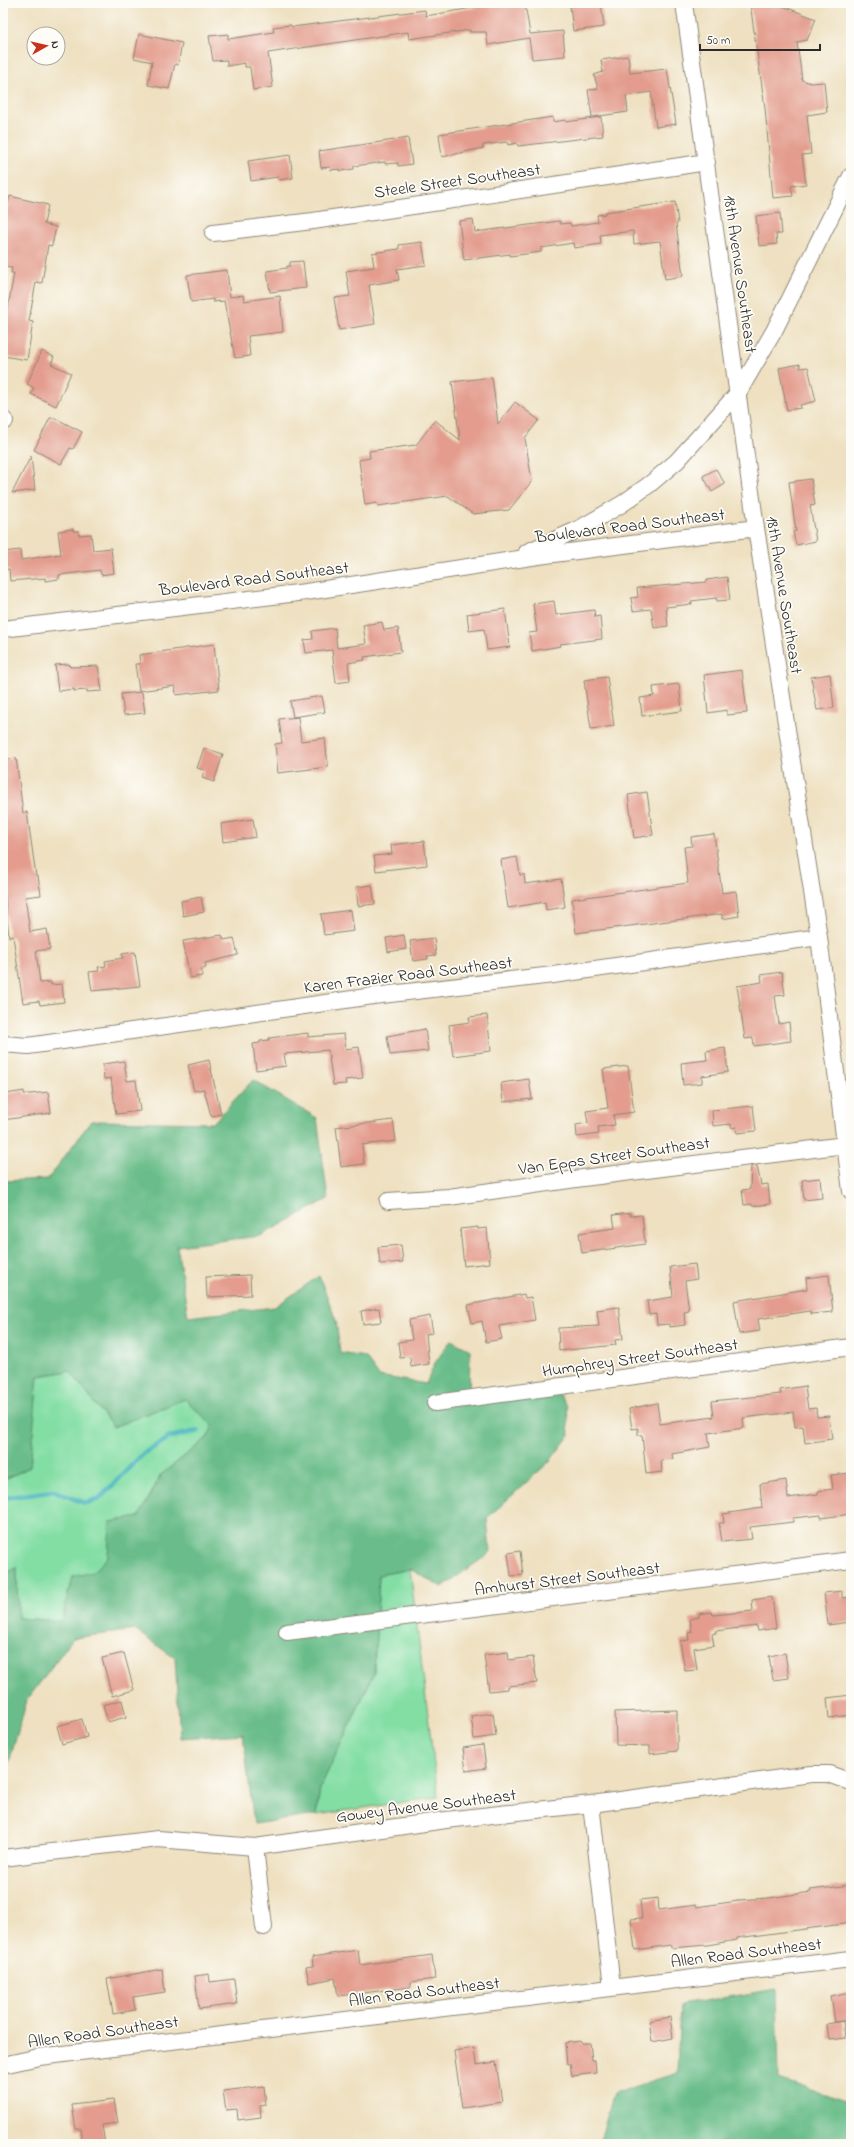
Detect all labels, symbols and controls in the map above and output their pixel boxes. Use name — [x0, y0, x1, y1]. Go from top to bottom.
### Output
north arrow — [26, 26, 66, 66]
scale bar — [700, 26, 820, 52]
text: 50 m — [706, 32, 730, 50]
text: N — [46, 40, 63, 50]
street label: Steele Street Southeast — [372, 157, 542, 206]
street label: 18th Avenue Southeast — [716, 194, 763, 355]
street label: Boulevard Road Southeast — [533, 502, 727, 551]
street label: 18th Avenue Southeast — [759, 515, 808, 676]
street label: Boulevard Road Southeast — [157, 555, 351, 604]
street label: Karen Frazier Road Southeast — [302, 950, 514, 1001]
street label: Van Epps Street Southeast — [516, 1131, 712, 1182]
street label: Humphrey Street Southeast — [541, 1332, 740, 1386]
street label: Amhurst Street Southeast — [473, 1556, 662, 1603]
street label: Gowey Avenue Southeast — [335, 1783, 518, 1831]
street label: Allen Road Southeast — [669, 1932, 823, 1975]
street label: Allen Road Southeast — [347, 1971, 501, 2014]
street label: Allen Road Southeast — [26, 2009, 181, 2055]

